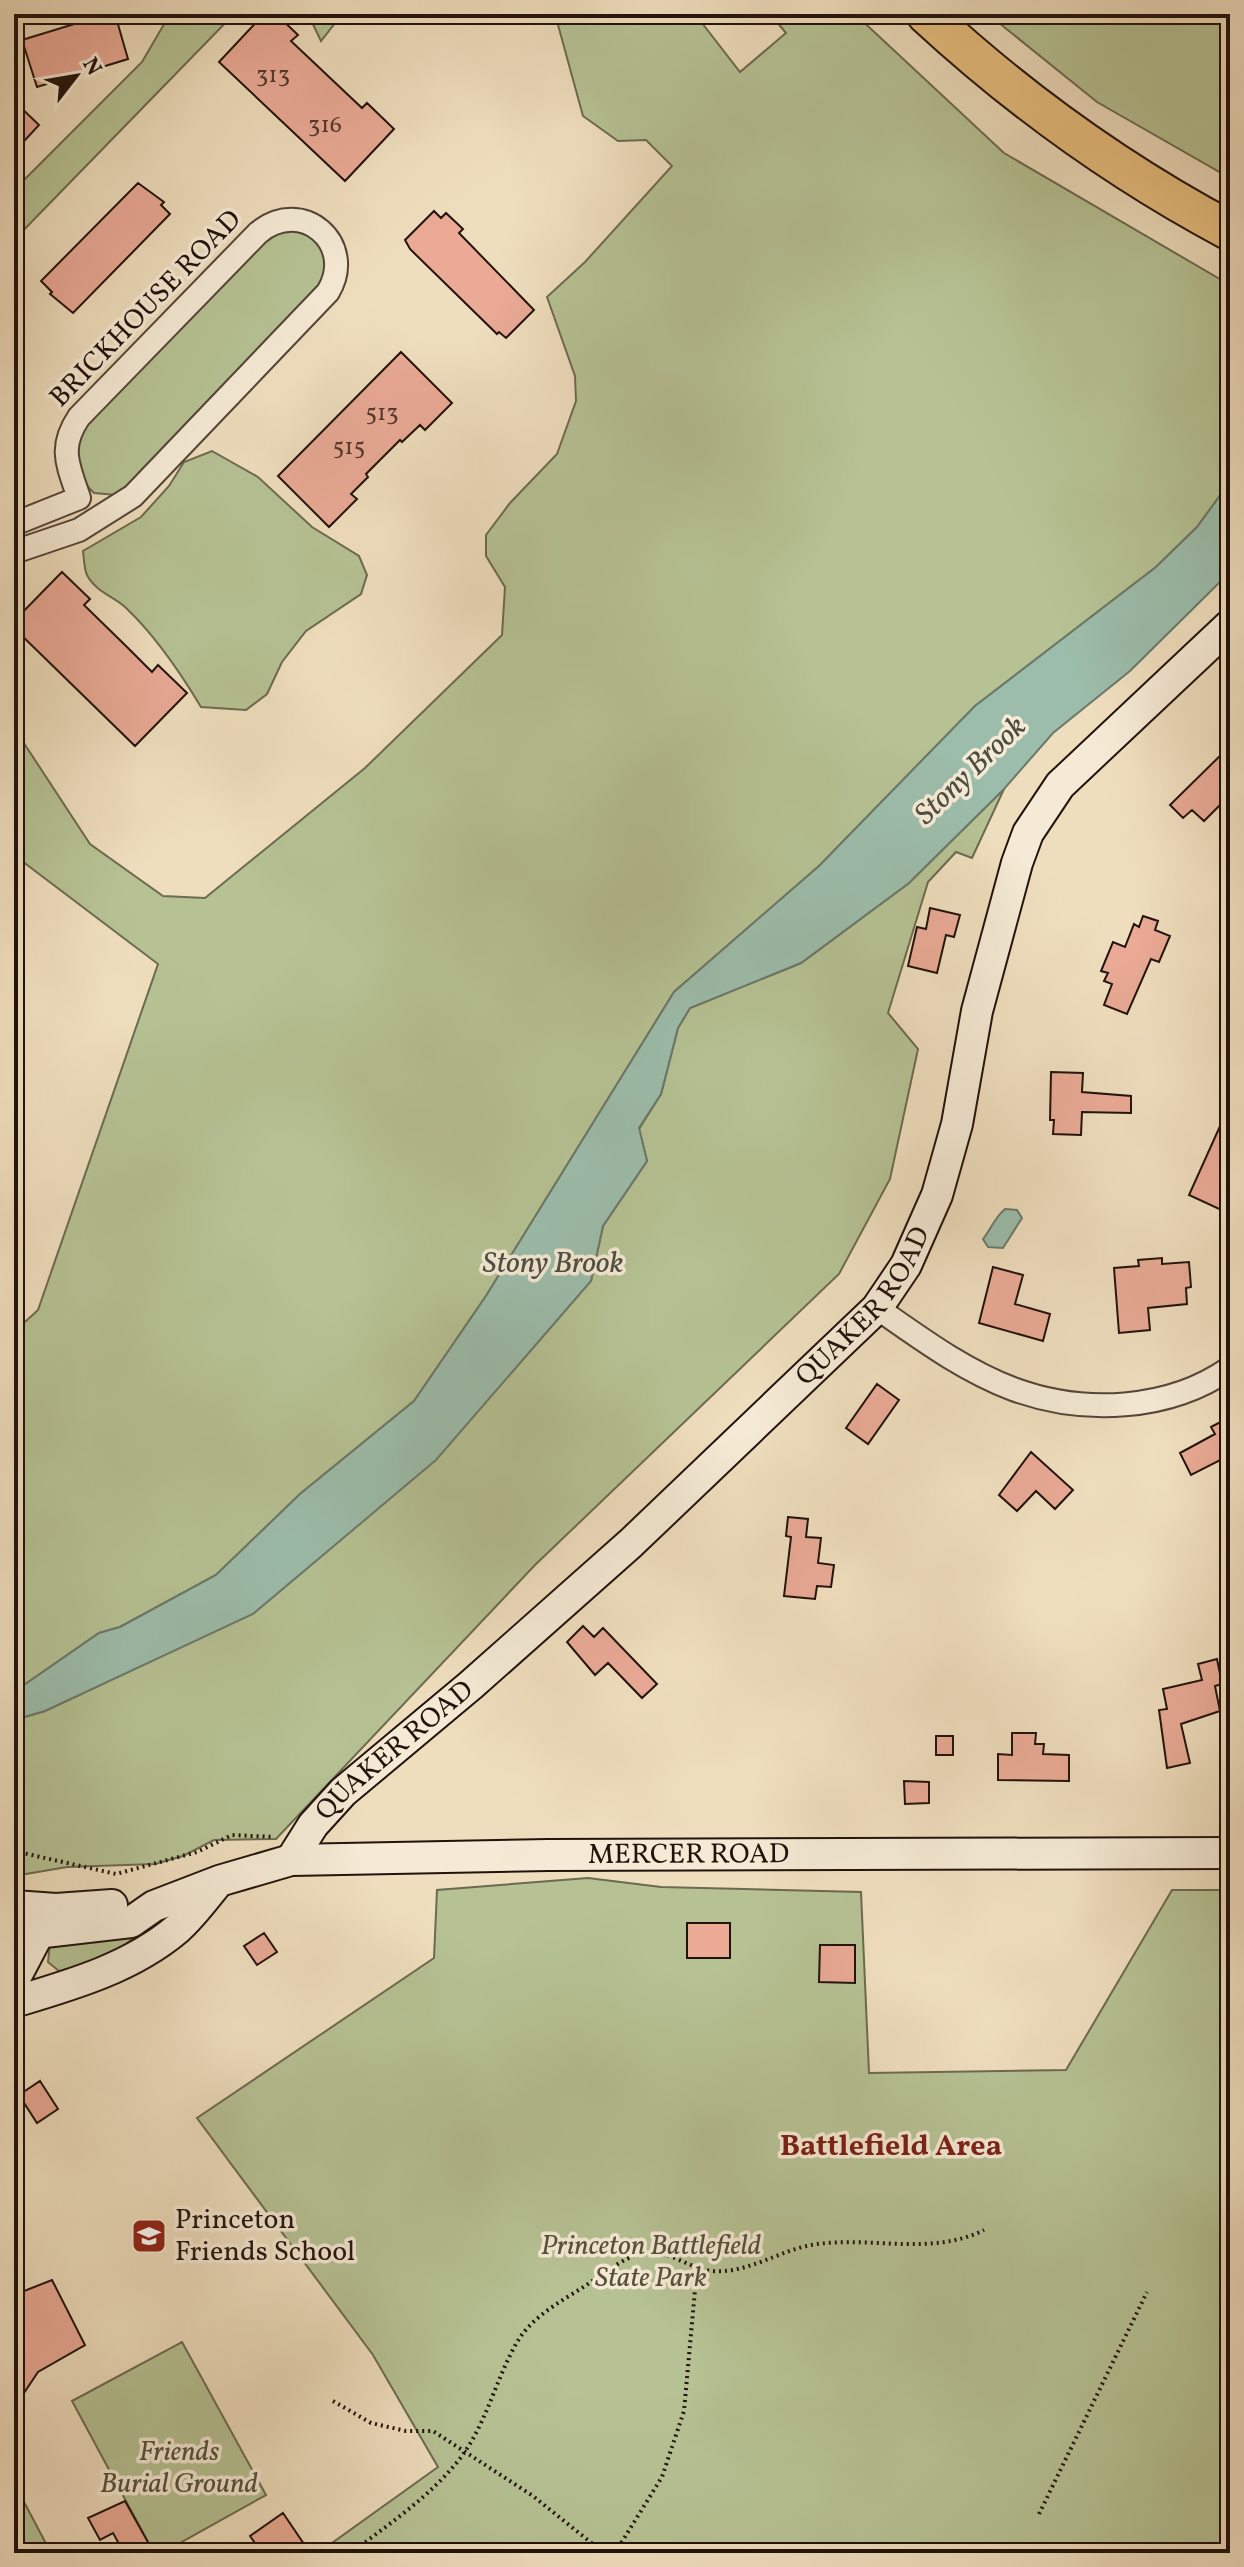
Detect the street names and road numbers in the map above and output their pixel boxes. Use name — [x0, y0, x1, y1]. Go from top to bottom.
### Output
street label: BRICKHOUSE ROAD — [41, 201, 251, 417]
street label: QUAKER ROAD — [787, 1220, 940, 1395]
street label: QUAKER ROAD — [306, 1671, 482, 1829]
street label: MERCER ROAD — [588, 1835, 789, 1874]

